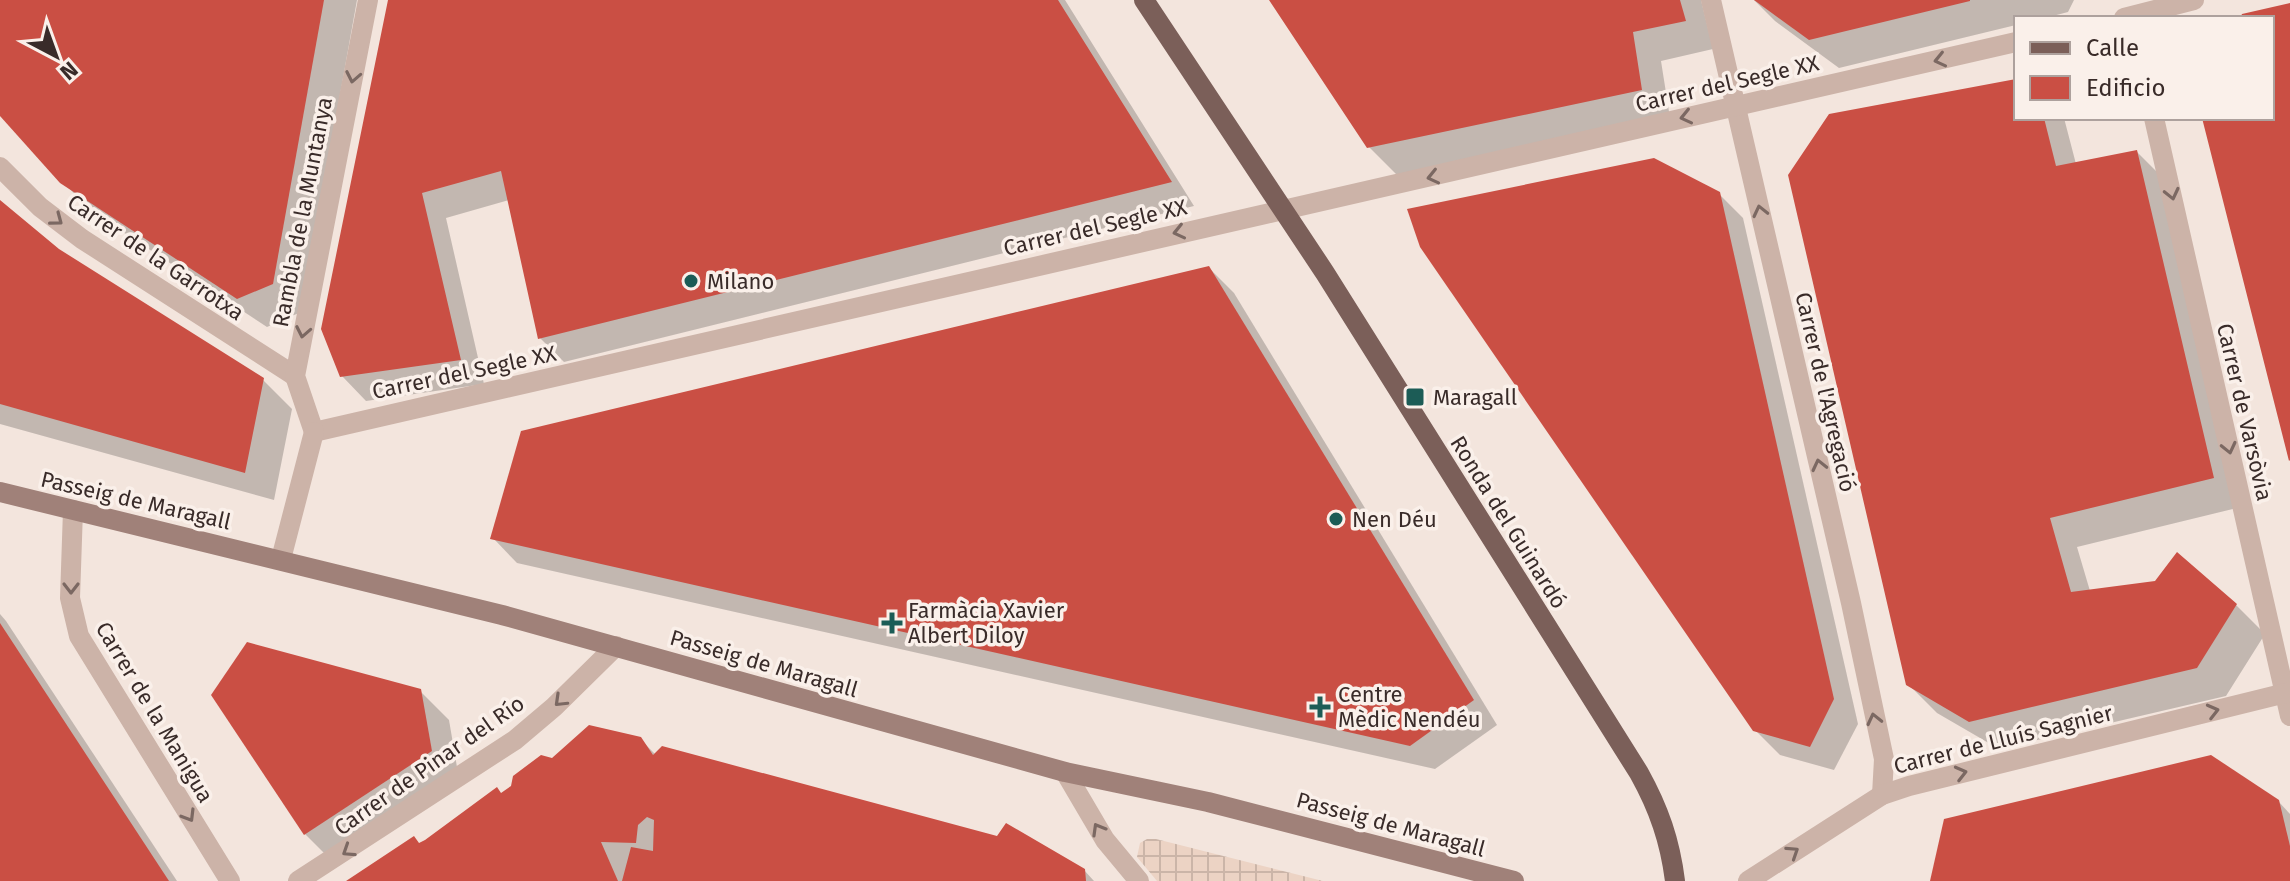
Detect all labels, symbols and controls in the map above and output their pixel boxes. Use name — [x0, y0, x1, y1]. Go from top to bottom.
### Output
north arrow — [16, 16, 96, 96]
legend — [2014, 16, 2274, 120]
text: Calle — [2086, 34, 2139, 62]
street label: Carrer del Segle XX — [1633, 49, 1822, 118]
one-way arrow — [1934, 50, 1947, 67]
text: N — [54, 56, 83, 86]
one-way arrow — [345, 70, 362, 83]
text: Edificio — [2086, 74, 2166, 102]
street label: Rambla de la Muntanya — [267, 95, 338, 330]
one-way arrow — [1680, 108, 1694, 125]
one-way arrow — [1427, 168, 1441, 185]
one-way arrow — [2162, 187, 2179, 200]
street label: Carrer de la Garrotxa — [62, 188, 249, 327]
street label: Carrer del Segle XX — [1001, 193, 1190, 262]
one-way arrow — [1752, 205, 1769, 219]
one-way arrow — [48, 211, 63, 225]
one-way arrow — [1173, 223, 1187, 240]
place label: Milano — [707, 268, 774, 295]
marker: Milano — [682, 272, 700, 290]
street label: Carrer de l'Agregació — [1789, 289, 1862, 495]
street label: Carrer de Varsòvia — [2211, 321, 2278, 503]
one-way arrow — [296, 325, 313, 339]
street label: Carrer del Segle XX — [370, 340, 559, 405]
place label: Maragall — [1433, 384, 1517, 411]
marker: Maragall — [1404, 386, 1426, 408]
street label: Ronda del Guinardó — [1444, 431, 1573, 614]
one-way arrow — [2219, 440, 2236, 454]
one-way arrow — [1811, 458, 1828, 472]
street label: Passeig de Maragall — [38, 465, 234, 535]
place label: Nen Déu — [1352, 506, 1437, 533]
marker: Nen Déu — [1327, 510, 1345, 528]
one-way arrow — [62, 582, 80, 595]
place label: Farmàcia Xavier Albert Diloy — [908, 597, 1065, 649]
marker: Farmàcia Xavier Albert Diloy — [883, 614, 901, 632]
street label: Carrer de la Manigua — [90, 617, 219, 807]
street label: Passeig de Maragall — [667, 624, 861, 703]
place label: Centre Mèdic Nendéu — [1338, 681, 1481, 733]
street label: Carrer de Pinar del Río — [329, 690, 529, 841]
one-way arrow — [555, 691, 569, 706]
marker: Centre Mèdic Nendéu — [1309, 696, 1331, 718]
street label: Carrer de Lluís Sagnier — [1891, 699, 2116, 780]
one-way arrow — [2206, 704, 2220, 721]
one-way arrow — [1866, 712, 1883, 726]
one-way arrow — [1953, 766, 1967, 783]
street label: Passeig de Maragall — [1294, 786, 1488, 863]
one-way arrow — [179, 807, 194, 822]
one-way arrow — [1092, 823, 1108, 838]
one-way arrow — [342, 841, 357, 856]
one-way arrow — [1784, 847, 1799, 862]

